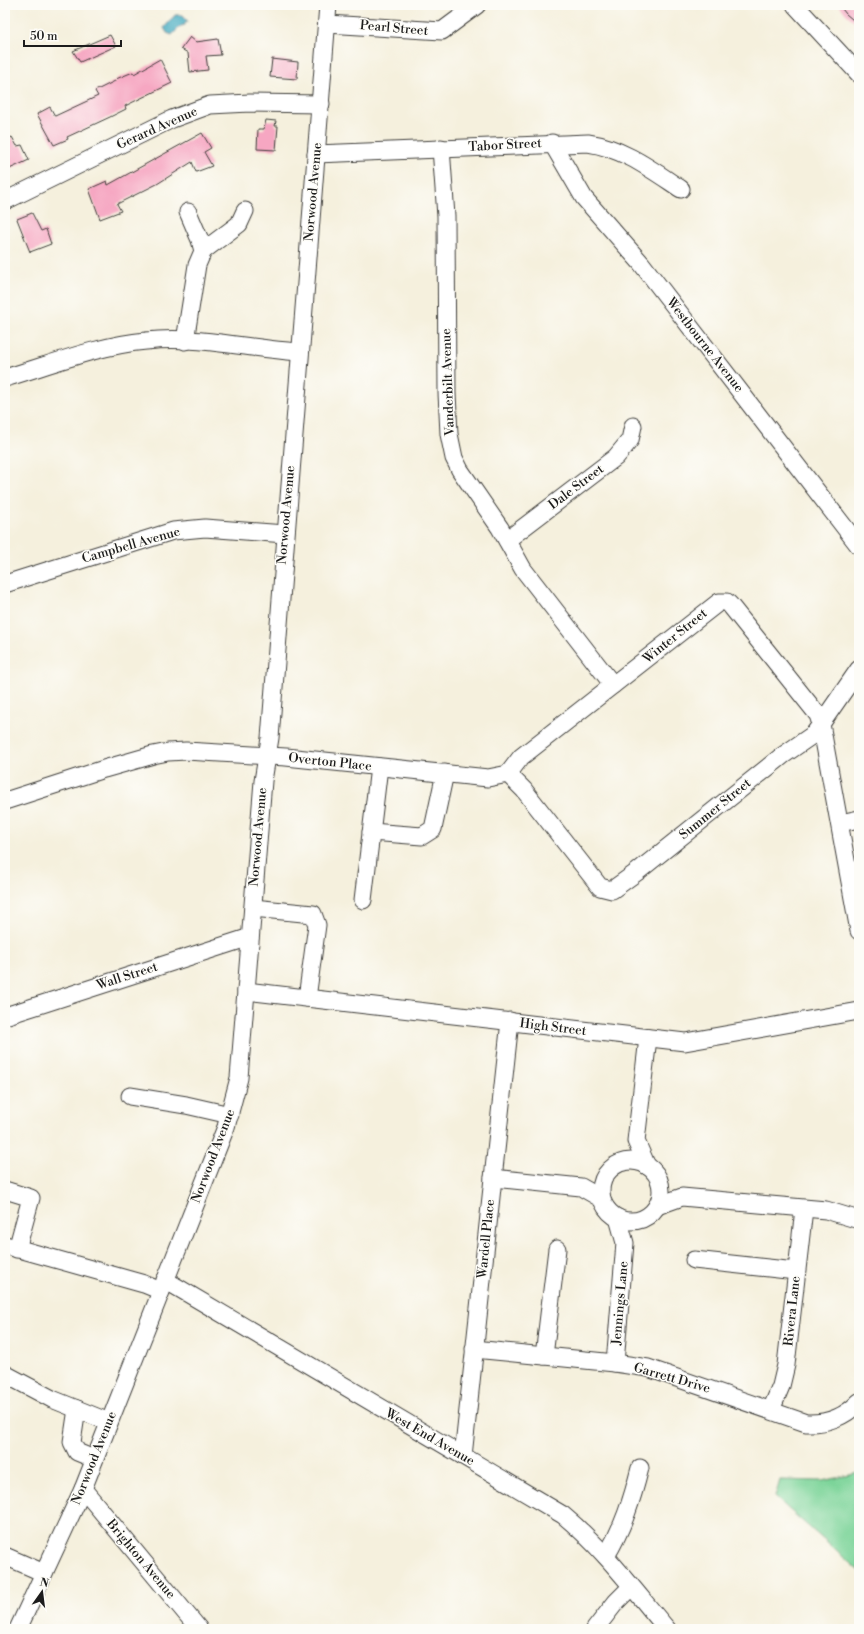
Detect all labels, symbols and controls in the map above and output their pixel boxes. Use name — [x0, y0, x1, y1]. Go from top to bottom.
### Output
street label: Pearl Street — [359, 17, 429, 39]
scale bar — [24, 22, 121, 48]
text: 50 m — [30, 29, 58, 44]
street label: Gerard Avenue — [114, 103, 200, 153]
street label: Tabor Street — [468, 135, 542, 155]
street label: Norwood Avenue — [301, 141, 325, 242]
street label: Westbourne Avenue — [662, 294, 747, 396]
street label: Vanderbilt Avenue — [438, 327, 458, 437]
street label: Dale Street — [545, 461, 607, 513]
street label: Norwood Avenue — [274, 464, 298, 565]
street label: Campbell Avenue — [80, 523, 182, 567]
street label: Winter Street — [639, 605, 711, 667]
street label: Overton Place — [288, 750, 373, 774]
street label: Summer Street — [676, 775, 754, 843]
street label: Norwood Avenue — [246, 786, 270, 887]
street label: Wall Street — [94, 959, 160, 994]
street label: High Street — [519, 1015, 588, 1039]
street label: Norwood Avenue — [188, 1106, 238, 1205]
street label: Wardell Place — [474, 1198, 498, 1281]
street label: Jennings Lane — [608, 1260, 632, 1347]
street label: Rivera Lane — [780, 1275, 804, 1347]
street label: Garrett Drive — [632, 1359, 713, 1397]
street label: West End Avenue — [382, 1405, 478, 1469]
street label: Norwood Avenue — [68, 1409, 120, 1507]
street label: Brighton Avenue — [102, 1515, 179, 1602]
north arrow — [22, 1572, 62, 1612]
text: N — [38, 1575, 50, 1591]

